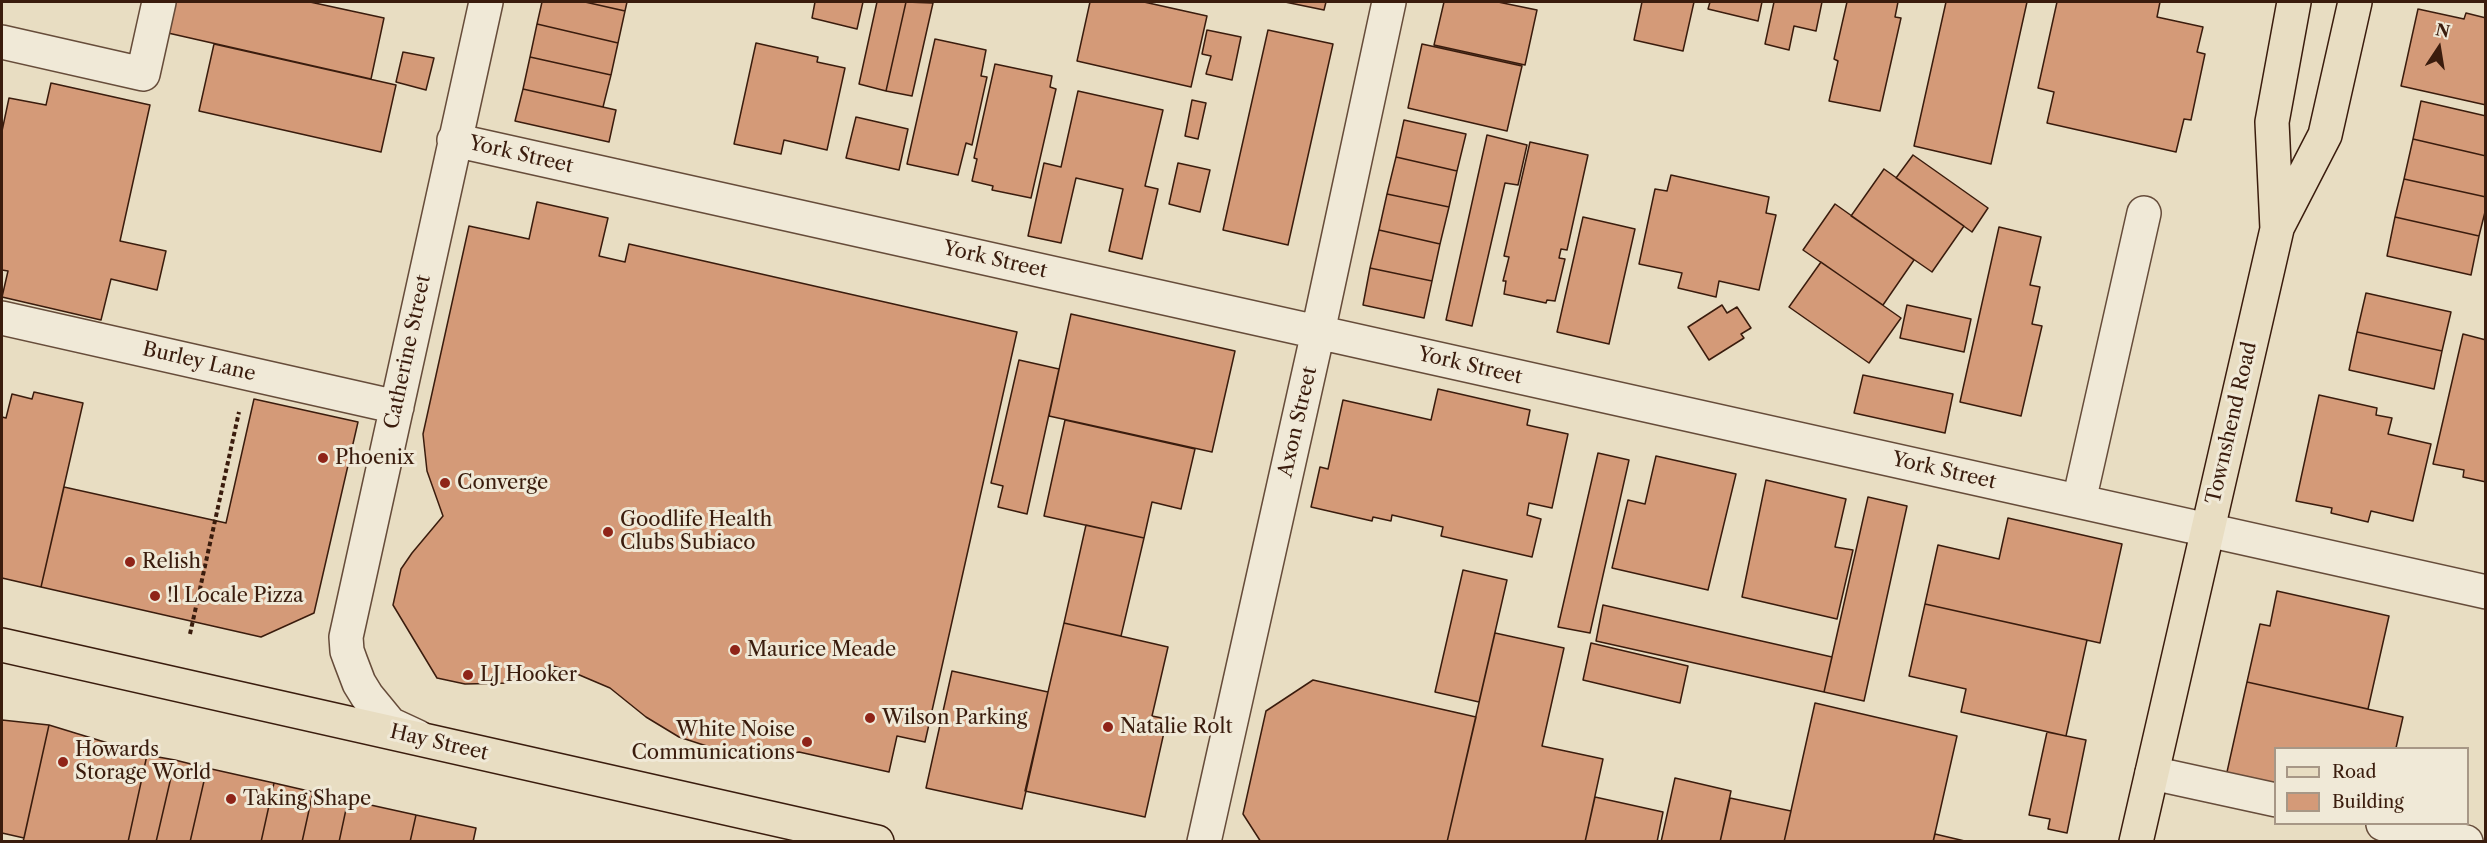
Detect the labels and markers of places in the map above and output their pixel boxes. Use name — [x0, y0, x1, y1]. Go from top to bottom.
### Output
place label: Phoenix — [335, 446, 414, 470]
marker: Phoenix — [316, 451, 330, 465]
place label: Converge — [457, 471, 548, 495]
marker: Converge — [438, 476, 452, 490]
place label: Goodlife Health Clubs Subiaco — [620, 508, 772, 555]
marker: Goodlife Health Clubs Subiaco — [601, 525, 615, 539]
place label: Relish — [142, 550, 201, 574]
marker: Relish — [123, 555, 137, 569]
place label: !l Locale Pizza — [167, 584, 304, 608]
marker: !l Locale Pizza — [148, 589, 162, 603]
place label: Maurice Meade — [747, 638, 896, 662]
marker: Maurice Meade — [728, 643, 742, 657]
place label: LJ Hooker — [480, 663, 577, 687]
marker: LJ Hooker — [461, 668, 475, 682]
place label: Wilson Parking — [882, 706, 1027, 730]
marker: Wilson Parking — [863, 711, 877, 725]
place label: Natalie Rolt — [1120, 715, 1232, 739]
place label: White Noise Communications — [631, 718, 795, 765]
marker: Natalie Rolt — [1101, 720, 1115, 734]
marker: White Noise Communications — [800, 735, 814, 749]
place label: Howards Storage World — [75, 738, 211, 785]
marker: Howards Storage World — [56, 755, 70, 769]
place label: Taking Shape — [243, 787, 371, 811]
marker: Taking Shape — [224, 792, 238, 806]

